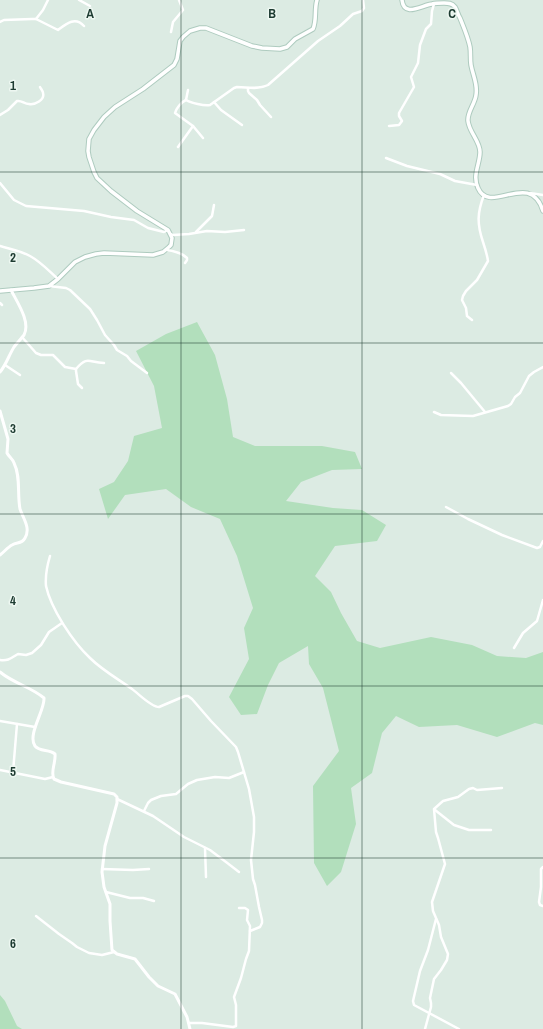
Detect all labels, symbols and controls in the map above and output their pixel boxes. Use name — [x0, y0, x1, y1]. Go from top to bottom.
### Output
text: A — [86, 5, 94, 22]
text: B — [268, 5, 276, 22]
text: C — [448, 5, 456, 22]
text: 1 — [10, 77, 16, 94]
text: 2 — [10, 249, 16, 266]
text: 3 — [10, 420, 16, 437]
text: 4 — [10, 592, 16, 609]
text: 5 — [10, 763, 16, 780]
text: 6 — [10, 935, 16, 952]

